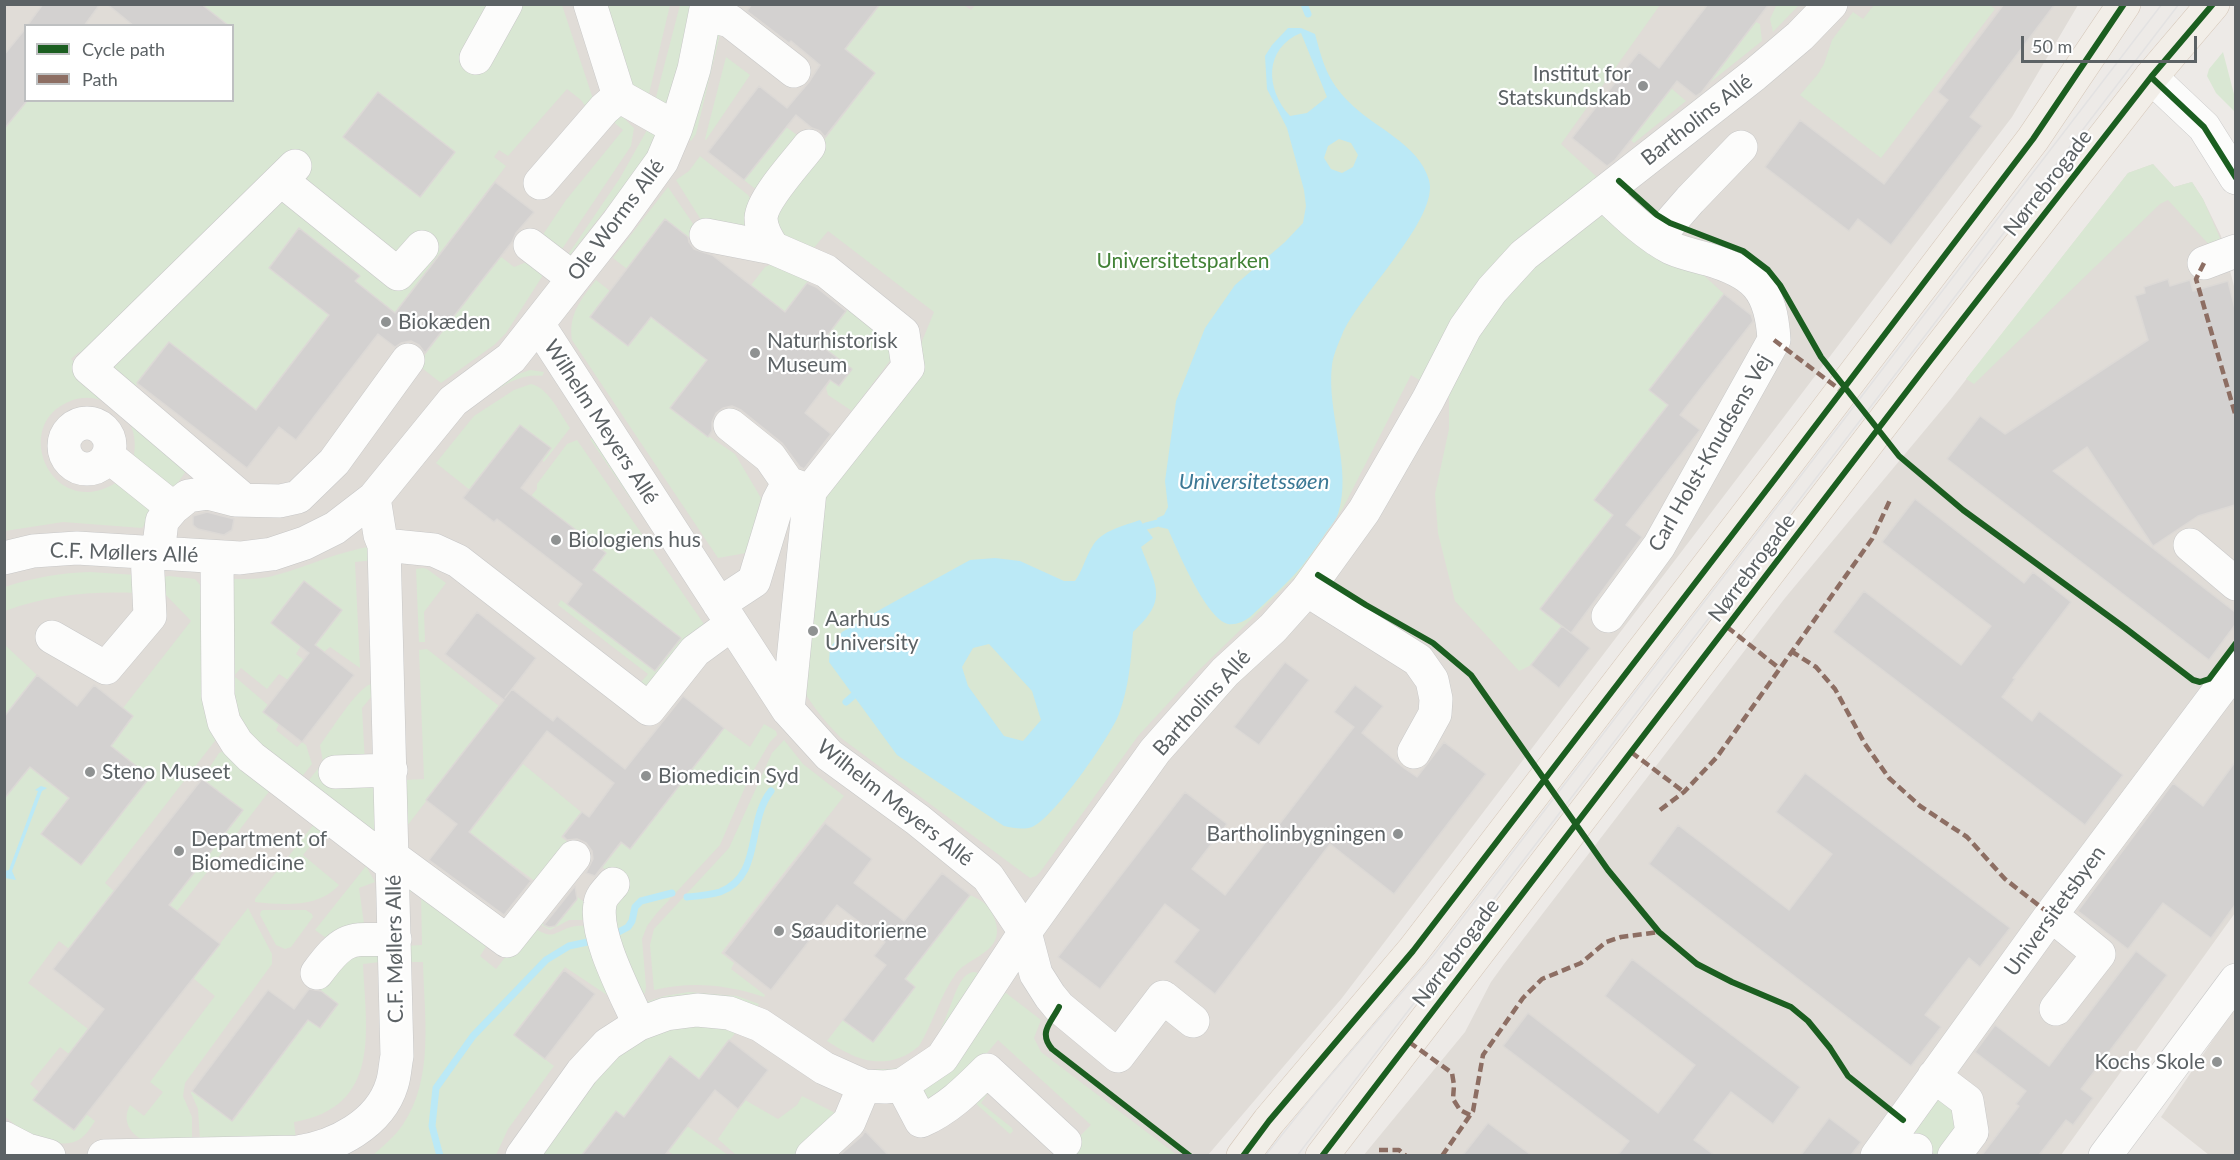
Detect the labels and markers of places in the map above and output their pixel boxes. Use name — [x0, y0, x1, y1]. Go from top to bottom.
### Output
place label: Institut for Statskundskab — [1498, 61, 1631, 111]
marker: Institut for Statskundskab — [1636, 79, 1650, 93]
place label: Biokæden — [398, 309, 490, 335]
marker: Biokæden — [379, 315, 393, 329]
place label: Naturhistorisk Museum — [767, 328, 898, 378]
marker: Naturhistorisk Museum — [748, 346, 762, 360]
place label: Biologiens hus — [568, 527, 701, 553]
marker: Biologiens hus — [549, 533, 563, 547]
place label: Aarhus University — [825, 606, 919, 656]
marker: Aarhus University — [806, 624, 820, 638]
place label: Steno Museet — [102, 759, 230, 785]
place label: Biomedicin Syd — [658, 763, 799, 789]
marker: Steno Museet — [83, 765, 97, 779]
marker: Biomedicin Syd — [639, 769, 653, 783]
place label: Bartholinbygningen — [1207, 821, 1386, 847]
place label: Department of Biomedicine — [191, 826, 327, 876]
marker: Bartholinbygningen — [1391, 827, 1405, 841]
marker: Department of Biomedicine — [172, 844, 186, 858]
place label: Søauditorierne — [791, 918, 927, 944]
marker: Søauditorierne — [772, 924, 786, 938]
place label: Kochs Skole — [2095, 1049, 2205, 1075]
marker: Kochs Skole — [2210, 1055, 2224, 1069]

